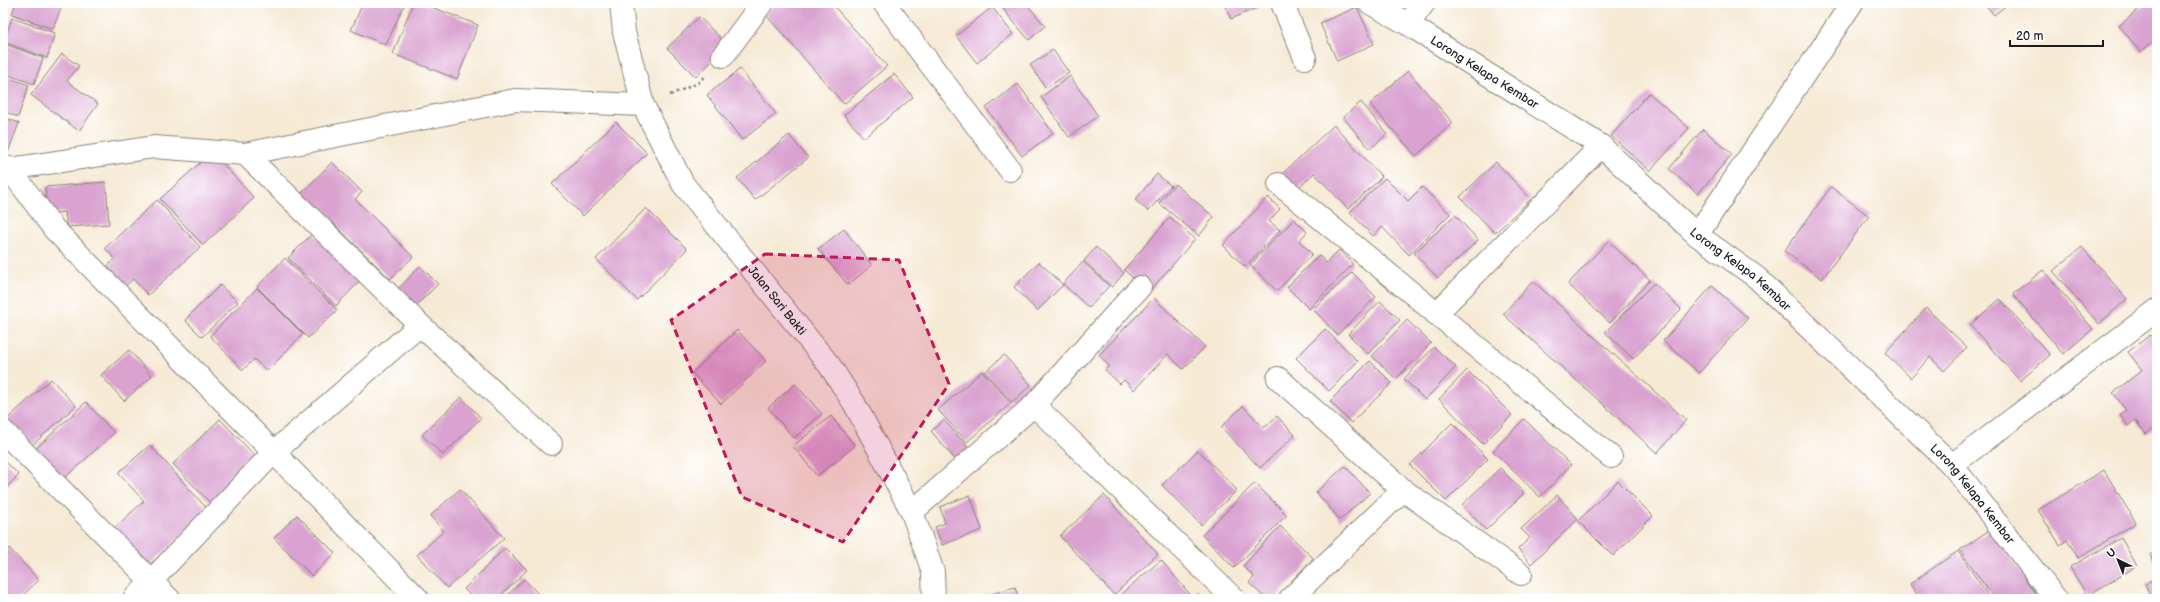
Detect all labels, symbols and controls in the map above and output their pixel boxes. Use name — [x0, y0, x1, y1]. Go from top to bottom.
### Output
scale bar — [2010, 22, 2103, 48]
text: 20 m — [2016, 29, 2043, 44]
street label: Lorong Kelapa Kembar — [1427, 33, 1542, 113]
street label: Lorong Kelapa Kembar — [1686, 225, 1794, 315]
street label: Jalan Sari Bakti — [744, 263, 809, 339]
street label: Lorong Kelapa Kembar — [1927, 441, 2018, 548]
north arrow — [2098, 540, 2138, 580]
text: U — [2104, 546, 2119, 560]

